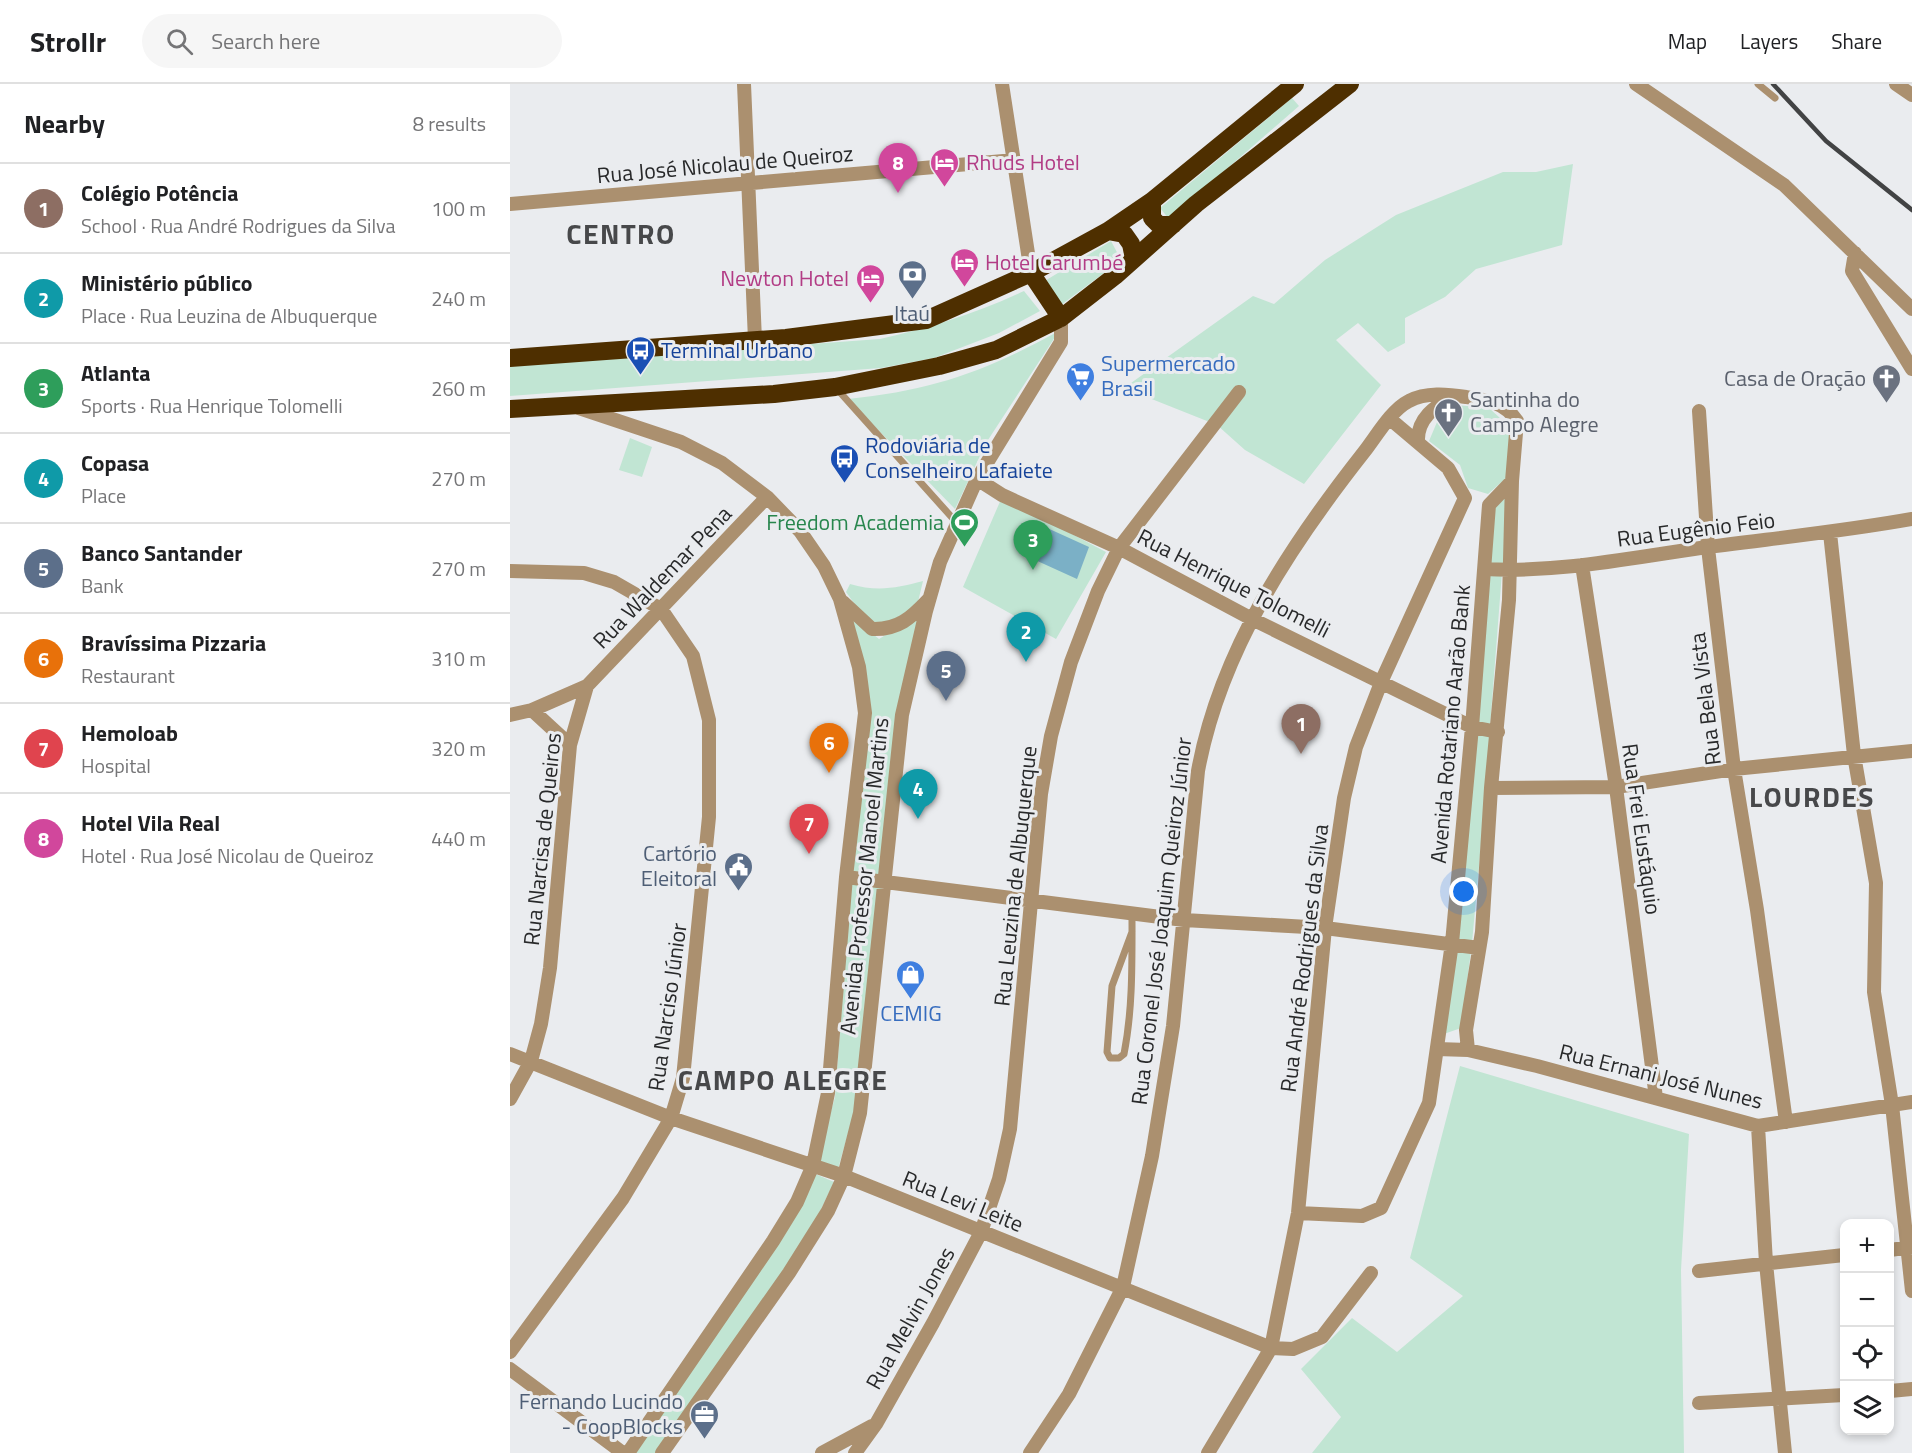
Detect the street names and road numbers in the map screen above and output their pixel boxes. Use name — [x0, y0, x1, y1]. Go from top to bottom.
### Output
street label: Rua José Nicolau de Queiroz — [595, 136, 855, 192]
street label: Rua Waldemar Pena — [585, 498, 739, 656]
street label: Rua Eugênio Feio — [1615, 502, 1777, 556]
street label: Rua Henrique Tolomelli — [1132, 520, 1336, 646]
street label: Avenida Rotariano Aarão Bank — [1421, 583, 1479, 865]
street label: Rua Bela Vista — [1680, 631, 1730, 767]
street label: Avenida Professor Manoel Martins — [830, 716, 898, 1036]
street label: Rua Narcisa de Queiros — [514, 731, 570, 947]
street label: Rua Coronel José Joaquim Queiroz Júnior — [1122, 735, 1200, 1107]
street label: Rua Frei Eustáquio — [1613, 741, 1671, 917]
street label: Rua Leuzina de Albuquerque — [984, 744, 1046, 1008]
street label: Rua André Rodrigues da Silva — [1271, 822, 1337, 1094]
street label: Rua Narciso Júnior — [638, 920, 696, 1093]
street label: Rua Ernani José Nunes — [1556, 1034, 1766, 1118]
street label: Rua Levi Leite — [897, 1161, 1029, 1241]
street label: Rua Melvin Jones — [857, 1240, 963, 1396]

